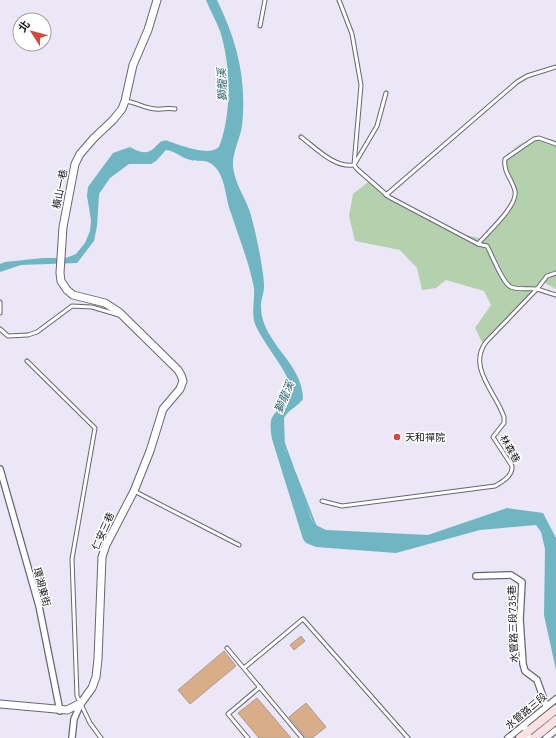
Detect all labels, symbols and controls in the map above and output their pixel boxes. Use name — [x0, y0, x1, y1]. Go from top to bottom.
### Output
north arrow — [12, 12, 52, 52]
text: 北 — [15, 18, 33, 35]
water label: 獅龍溪 — [214, 66, 230, 102]
street label: 橫山一巷 — [50, 168, 70, 210]
water label: 獅龍溪 — [271, 377, 298, 415]
place label: 天和禪院 — [405, 431, 445, 444]
marker: 天和禪院 — [392, 432, 402, 442]
street label: 林森巷 — [497, 433, 523, 465]
street label: 仁安三巷 — [89, 510, 117, 552]
street label: 環湖東街 — [31, 566, 53, 608]
street label: 水管路三段735巷 — [505, 585, 521, 663]
street label: 水管路三段 — [503, 690, 549, 732]

